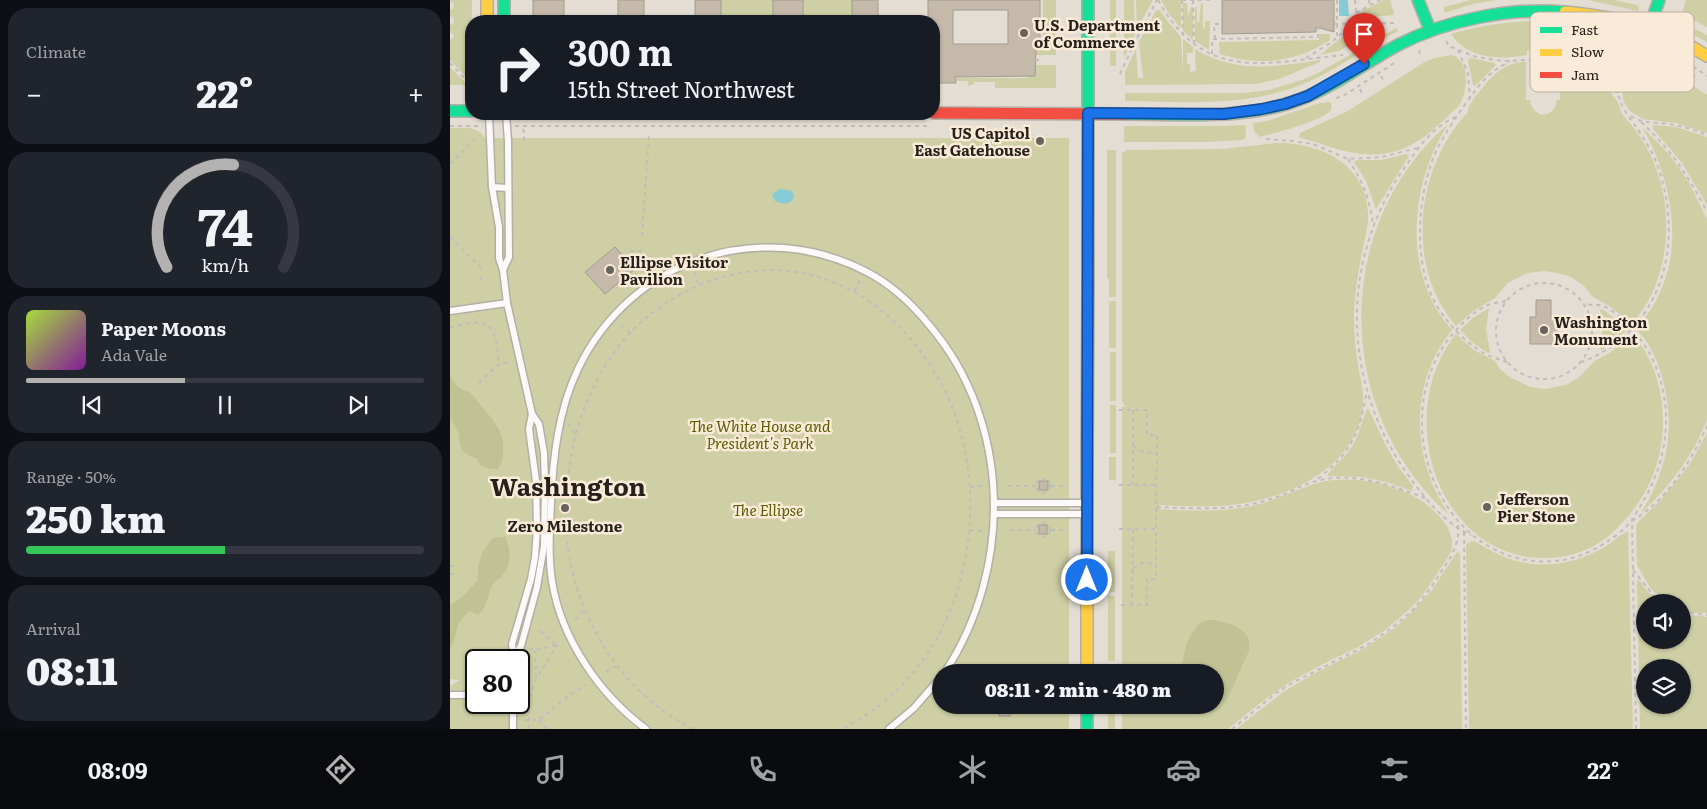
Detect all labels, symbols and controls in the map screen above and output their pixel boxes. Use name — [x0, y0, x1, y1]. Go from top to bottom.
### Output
legend — [1530, 12, 1694, 92]
place label: U.S. Department of Commerce — [1034, 13, 1161, 53]
pin — [1343, 13, 1385, 64]
text: Fast — [1571, 19, 1599, 39]
icon: arrive — [1350, 20, 1378, 48]
text: 300 m — [568, 25, 673, 77]
marker: U.S. Department of Commerce — [1018, 27, 1030, 39]
icon: right — [485, 35, 550, 100]
text: Climate — [26, 39, 86, 63]
text: Slow — [1571, 41, 1604, 61]
text: 22° — [196, 63, 254, 120]
text: Jam — [1571, 64, 1600, 84]
text: − — [26, 71, 42, 113]
text: + — [408, 71, 424, 113]
text: 15th Street Northwest — [568, 72, 795, 105]
place label: US Capitol East Gatehouse — [914, 121, 1031, 161]
marker: US Capitol East Gatehouse — [1034, 135, 1046, 147]
text: 74 — [197, 185, 253, 262]
place label: Ellipse Visitor Pavilion — [620, 250, 728, 290]
text: km/h — [201, 251, 249, 278]
marker: Ellipse Visitor Pavilion — [604, 264, 616, 276]
place label: Washington Monument — [1554, 310, 1648, 350]
text: Paper Moons — [101, 314, 226, 342]
marker: Washington Monument — [1538, 324, 1550, 336]
text: Ada Vale — [101, 342, 167, 366]
icon: previous — [78, 391, 106, 419]
icon: pause — [211, 391, 239, 419]
icon: next — [344, 391, 372, 419]
park label: The White House and President's Park — [689, 414, 831, 454]
text: Range · 50% — [26, 464, 116, 488]
district label: Washington — [490, 467, 646, 504]
place label: Jefferson Pier Stone — [1497, 487, 1576, 527]
text: 250 km — [26, 488, 166, 545]
park label: The Ellipse — [733, 498, 803, 521]
marker: Jefferson Pier Stone — [1481, 501, 1493, 513]
marker: Zero Milestone — [559, 502, 571, 514]
place label: Zero Milestone — [508, 514, 623, 537]
position arrow — [1060, 553, 1112, 605]
map controls — [1636, 594, 1691, 714]
button: sound — [1636, 594, 1691, 649]
text: Arrival — [26, 616, 81, 640]
text: 08:11 — [26, 640, 118, 697]
speed limit sign: 80 — [465, 649, 530, 714]
button: layers — [1636, 659, 1691, 714]
text: 08:11 · 2 min · 480 m — [985, 675, 1171, 703]
icon: directions — [323, 752, 358, 787]
icon: music — [534, 752, 569, 787]
icon: phone — [745, 752, 780, 787]
icon: climate — [955, 752, 990, 787]
icon: car — [1166, 752, 1201, 787]
icon: filters — [1377, 752, 1412, 787]
text: 08:09 — [88, 753, 148, 786]
text: 22° — [1587, 753, 1619, 786]

